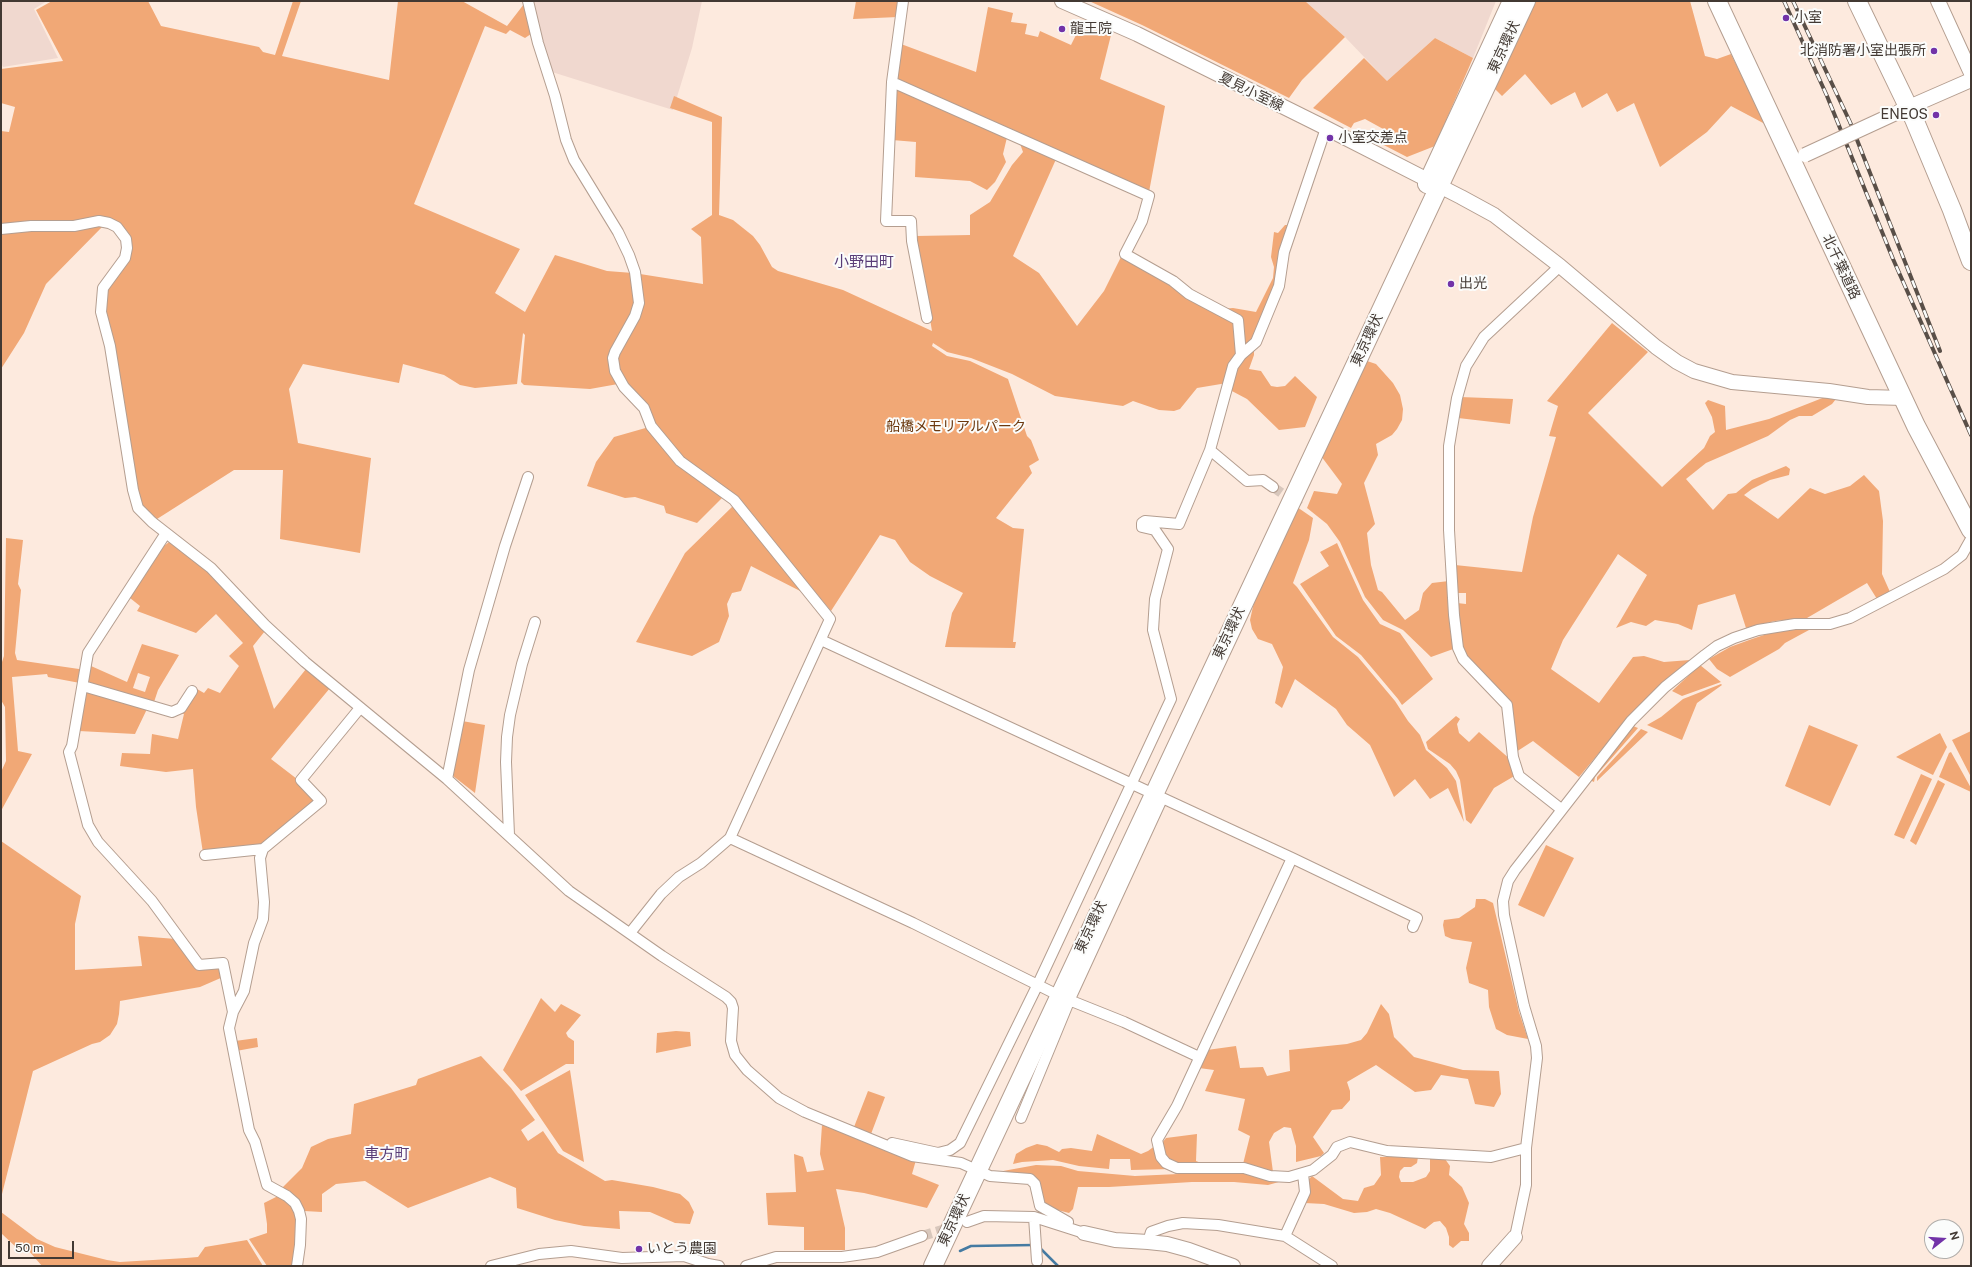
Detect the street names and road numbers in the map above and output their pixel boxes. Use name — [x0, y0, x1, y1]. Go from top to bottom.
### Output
street label: 東京環状 — [1485, 18, 1523, 76]
street label: 夏見小室線 — [1216, 69, 1286, 115]
street label: 北千葉道路 — [1819, 232, 1863, 302]
street label: 東京環状 — [1348, 311, 1386, 369]
street label: 東京環状 — [1210, 604, 1248, 662]
street label: 東京環状 — [1072, 898, 1110, 956]
street label: 東京環状 — [935, 1191, 973, 1249]

